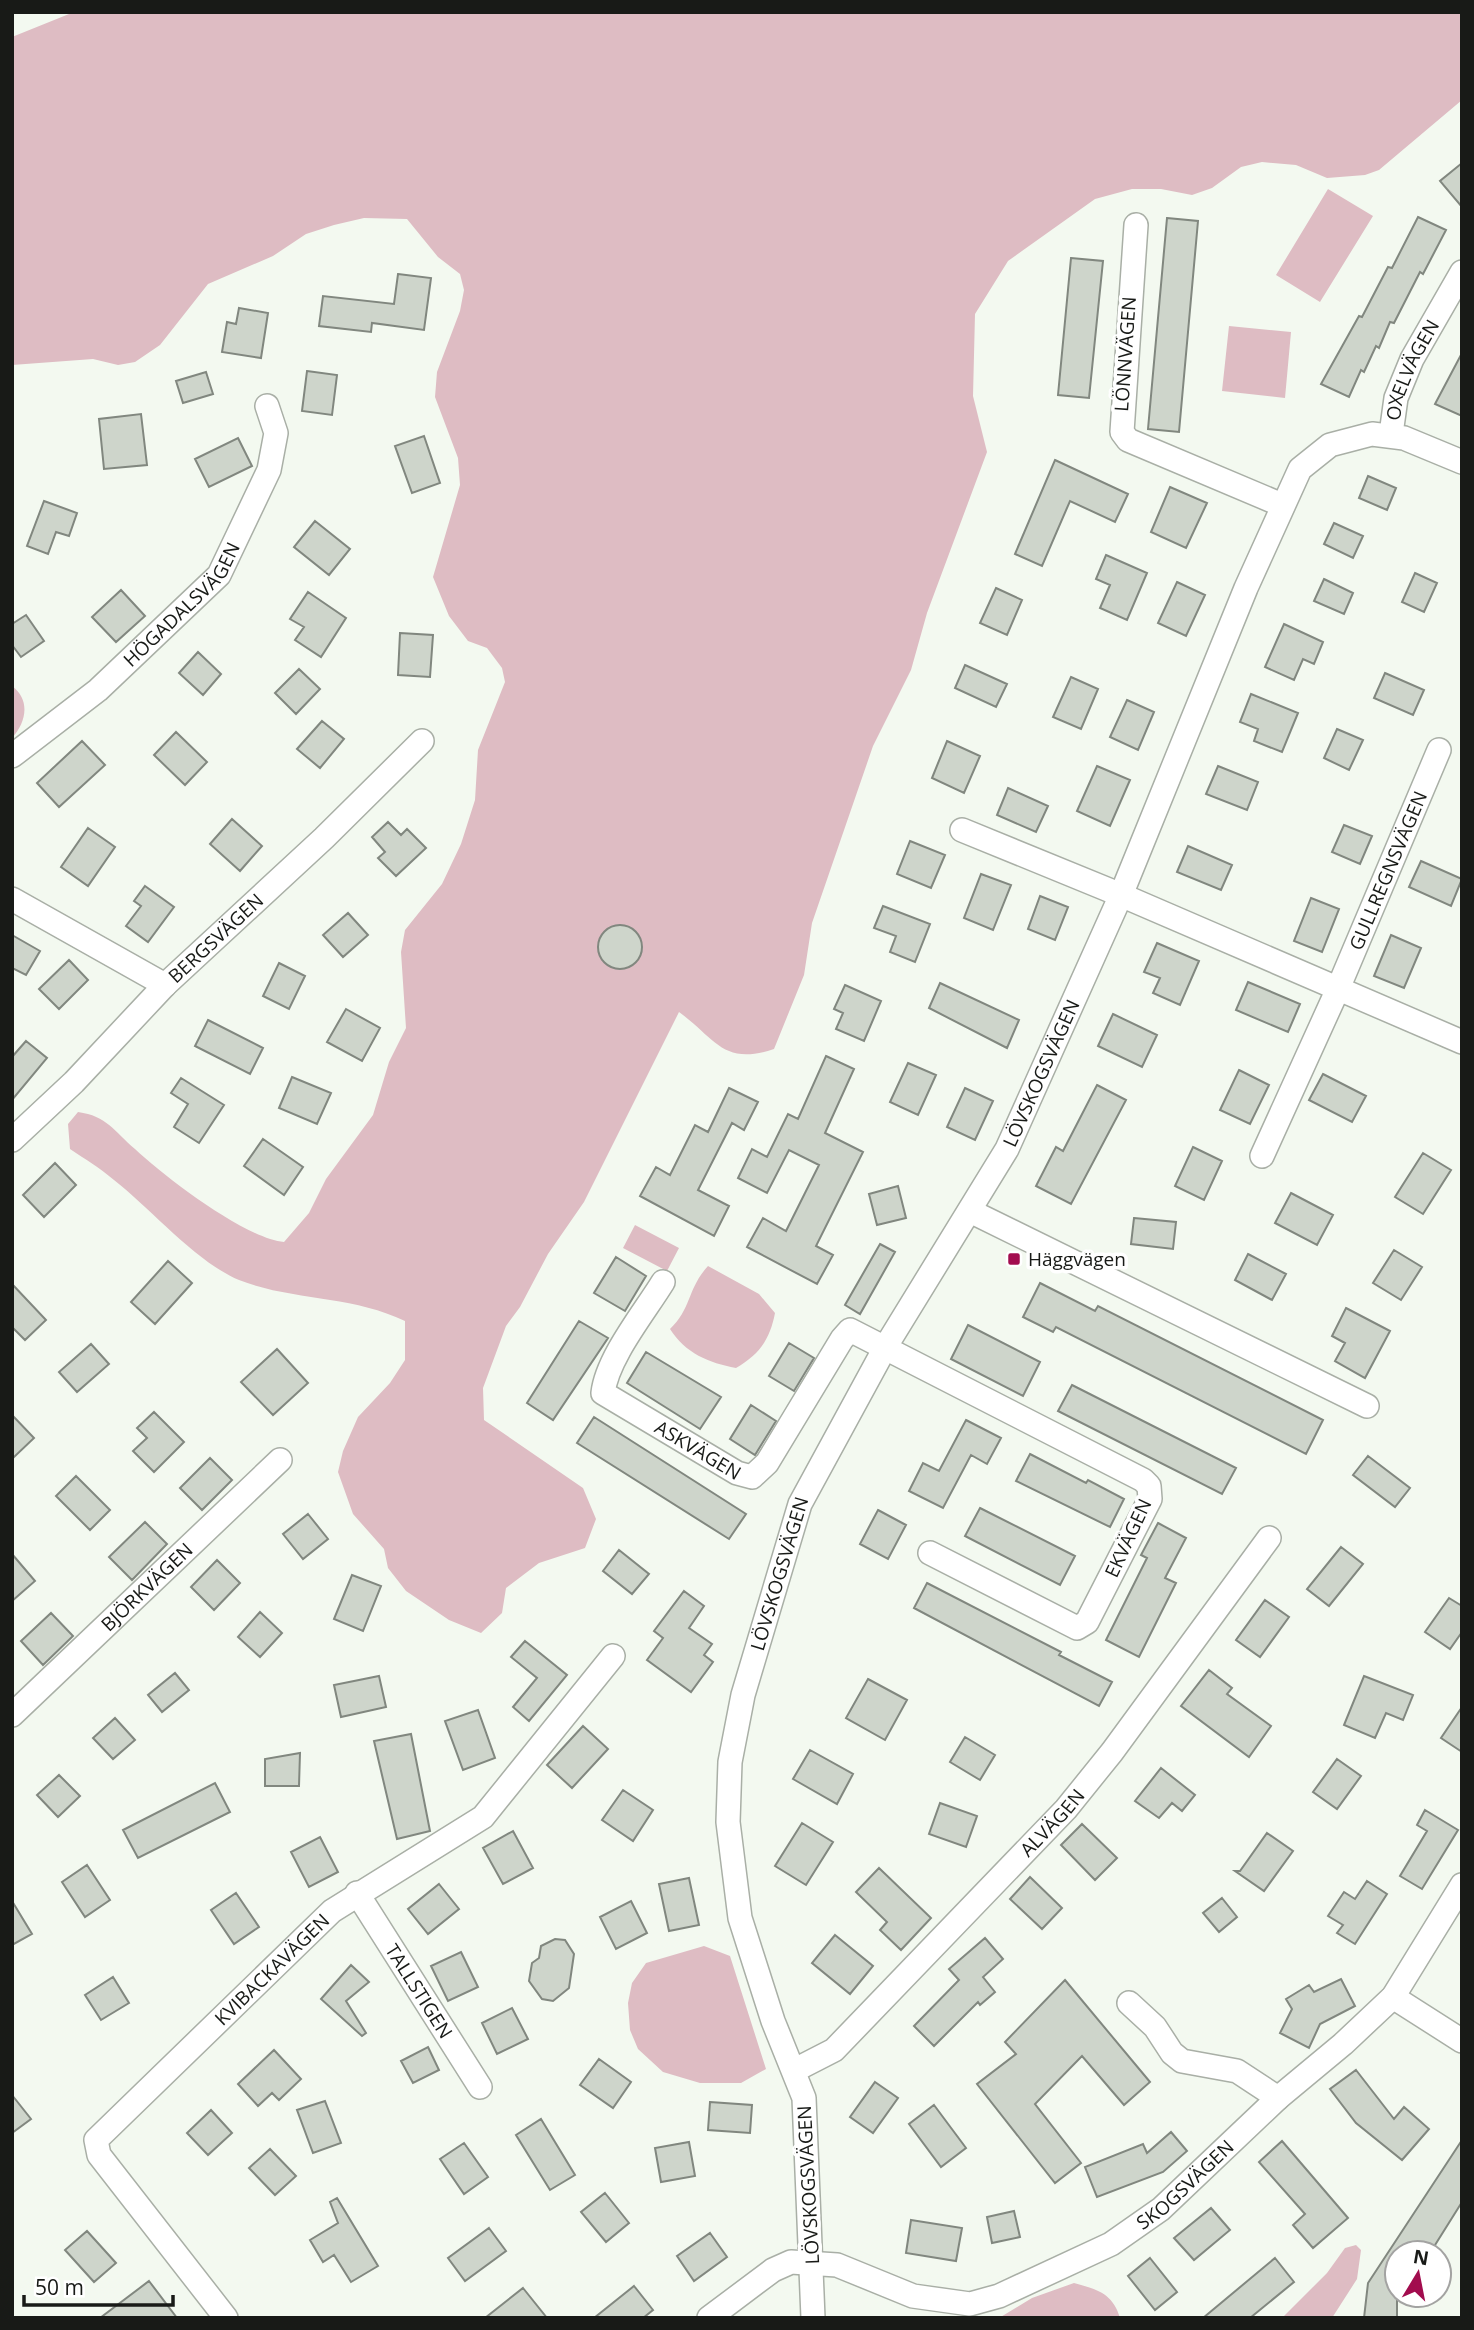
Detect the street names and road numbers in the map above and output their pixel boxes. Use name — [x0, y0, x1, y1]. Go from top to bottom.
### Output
street label: LÖNNVÄGEN — [1108, 296, 1142, 412]
street label: OXELVÄGEN — [1380, 315, 1445, 422]
street label: HÖGADALSVÄGEN — [117, 538, 246, 672]
street label: GULLREGNSVÄGEN — [1343, 787, 1433, 954]
street label: BERGSVÄGEN — [163, 888, 269, 989]
street label: LÖVSKOGSVÄGEN — [997, 995, 1086, 1151]
street label: ASKVÄGEN — [650, 1414, 746, 1486]
street label: LÖVSKOGSVÄGEN — [744, 1494, 814, 1654]
street label: EKVÄGEN — [1098, 1494, 1158, 1582]
street label: BJÖRKVÄGEN — [95, 1537, 198, 1637]
street label: ALVÄGEN — [1014, 1783, 1090, 1862]
street label: KVIBACKAVÄGEN — [209, 1908, 335, 2031]
street label: TALLSTIGEN — [379, 1939, 459, 2043]
street label: LÖVSKOGSVÄGEN — [791, 2105, 825, 2265]
street label: SKOGSVÄGEN — [1131, 2134, 1239, 2235]

